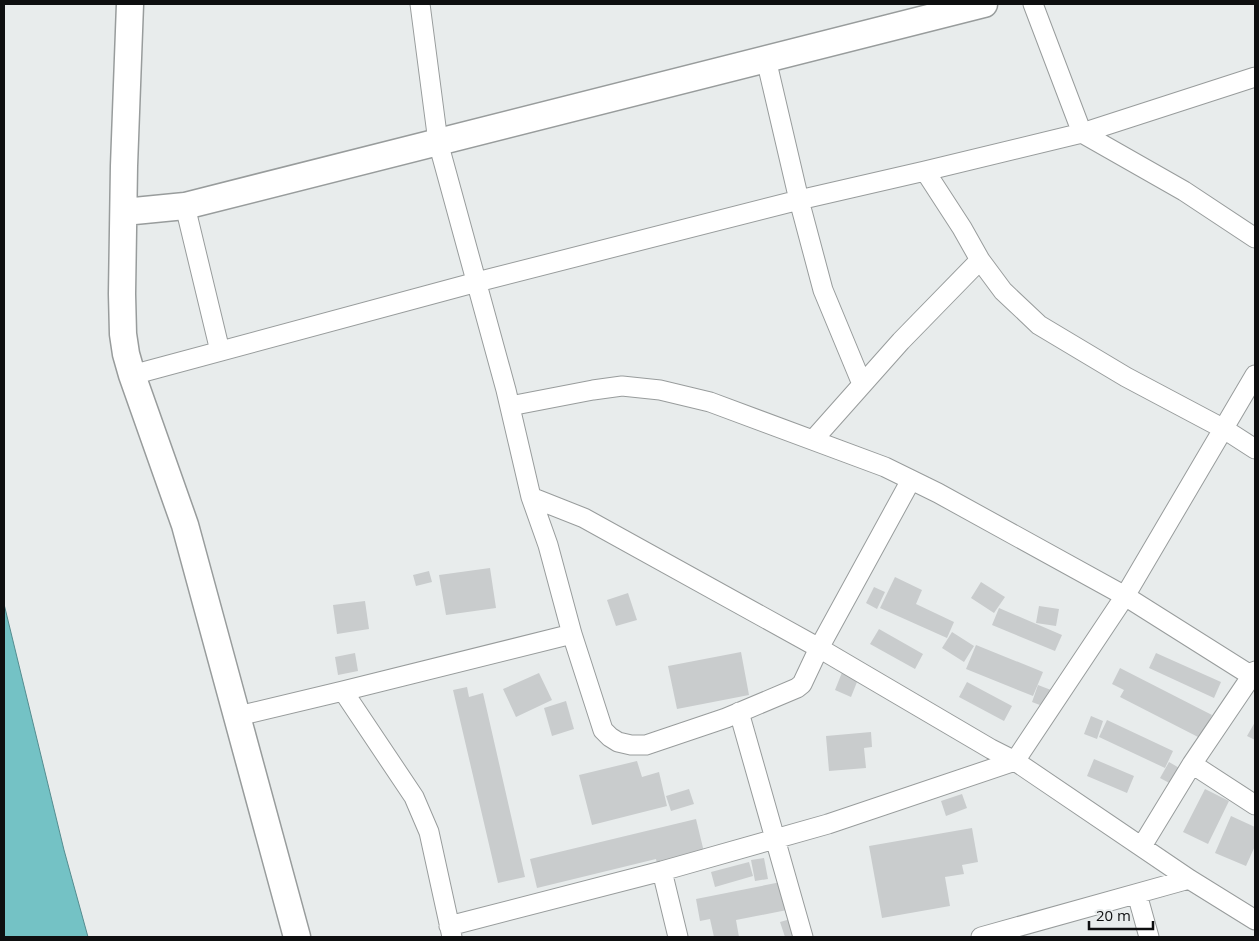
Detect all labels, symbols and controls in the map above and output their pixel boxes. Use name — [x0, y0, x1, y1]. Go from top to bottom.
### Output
scale bar — [1089, 898, 1153, 930]
text: 20 m — [1096, 905, 1131, 925]

